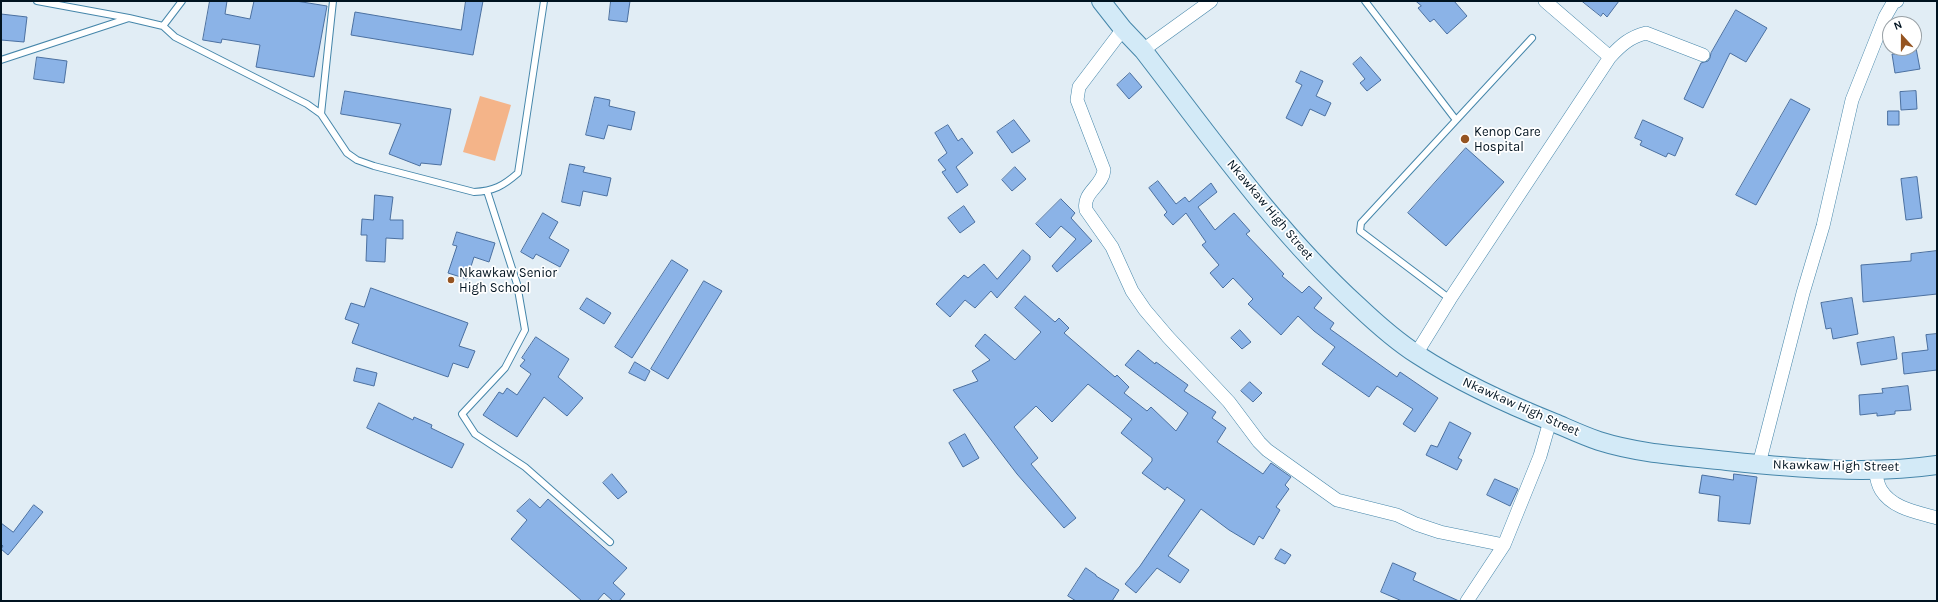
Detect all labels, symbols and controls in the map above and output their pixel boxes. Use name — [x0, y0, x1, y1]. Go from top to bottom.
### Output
north arrow — [1882, 16, 1922, 56]
text: N — [1892, 18, 1904, 33]
place label: Kenop Care Hospital — [1474, 124, 1541, 155]
marker: Kenop Care Hospital — [1459, 133, 1471, 145]
street label: Nkawkaw High Street — [1223, 157, 1317, 263]
place label: Nkawkaw Senior High School — [459, 265, 557, 296]
marker: Nkawkaw Senior High School — [446, 275, 456, 285]
street label: Nkawkaw High Street — [1460, 374, 1582, 440]
street label: Nkawkaw High Street — [1773, 457, 1899, 475]

